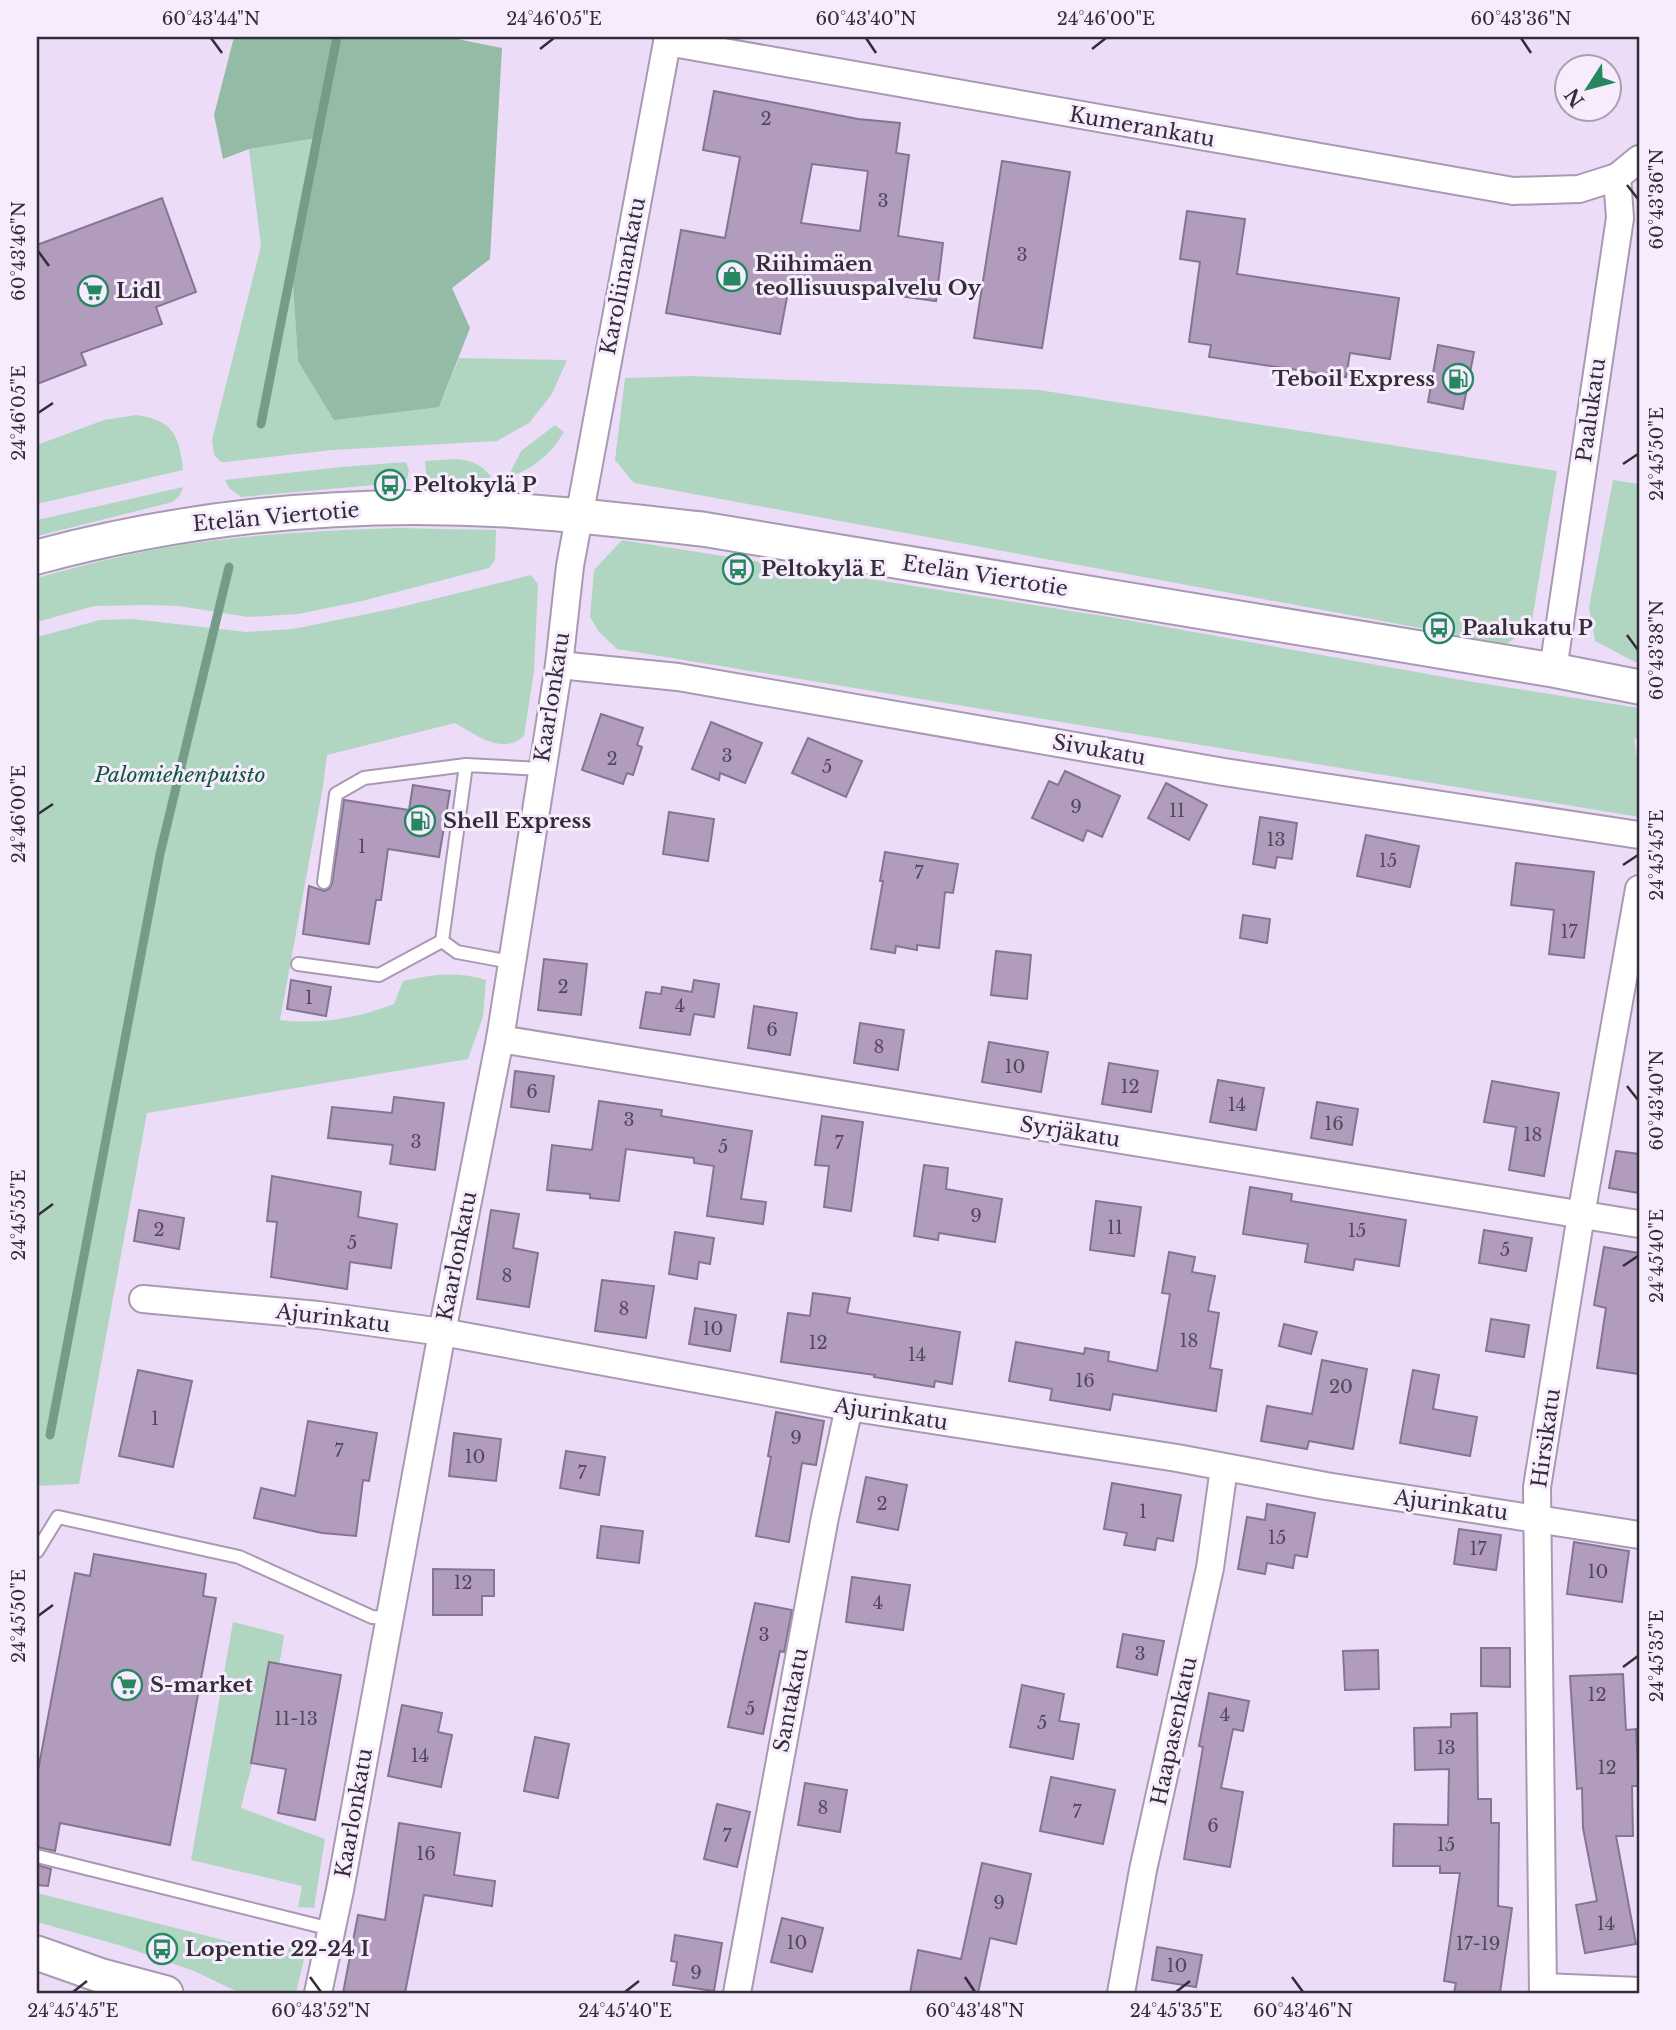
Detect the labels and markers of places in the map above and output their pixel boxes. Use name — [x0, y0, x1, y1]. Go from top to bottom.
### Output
place label: Riihimäen teollisuuspalvelu Oy — [755, 251, 982, 301]
shop icon: Riihimäen teollisuuspalvelu Oy — [715, 259, 749, 293]
supermarket icon: Lidl — [76, 274, 110, 308]
place label: Lidl — [116, 278, 162, 304]
fuel station icon: Teboil Express — [1441, 362, 1475, 396]
place label: Teboil Express — [1272, 366, 1435, 392]
bus stop icon: Peltokylä P — [373, 468, 407, 502]
place label: Peltokylä P — [413, 472, 537, 498]
bus stop icon: Peltokylä E — [721, 552, 755, 586]
place label: Peltokylä E — [761, 556, 886, 582]
bus stop icon: Paalukatu P — [1422, 611, 1456, 645]
place label: Paalukatu P — [1462, 615, 1593, 641]
fuel station icon: Shell Express — [403, 804, 437, 838]
place label: Shell Express — [443, 808, 591, 834]
supermarket icon: S-market — [110, 1668, 144, 1702]
place label: S-market — [150, 1672, 253, 1698]
bus stop icon: Lopentie 22-24 I — [145, 1932, 179, 1966]
place label: Lopentie 22-24 I — [185, 1936, 370, 1962]

